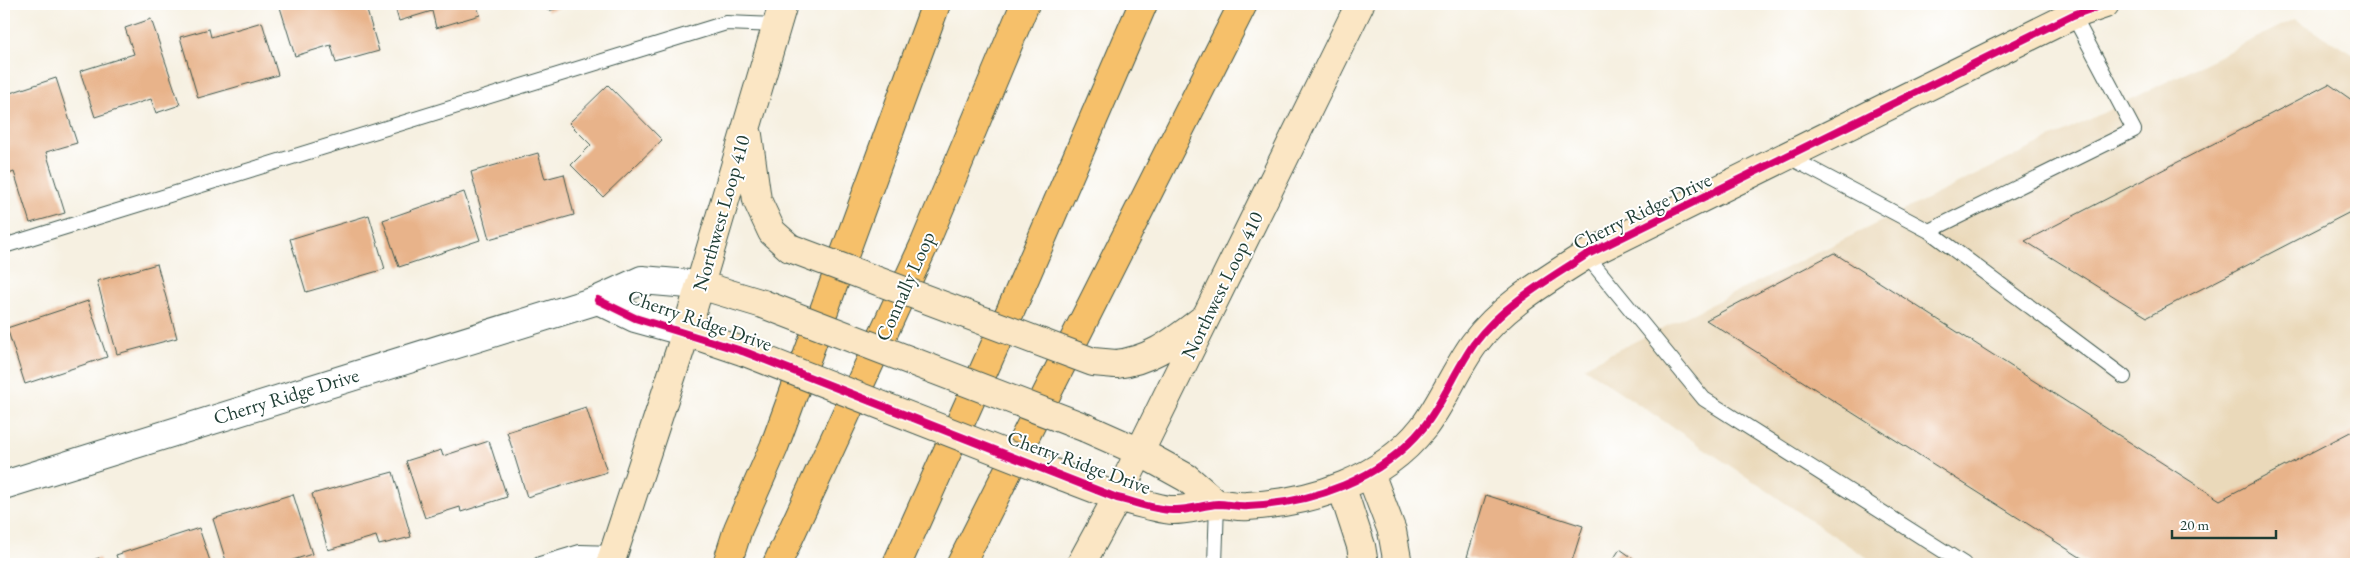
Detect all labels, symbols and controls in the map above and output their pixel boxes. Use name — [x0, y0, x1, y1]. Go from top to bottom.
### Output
street label: Northwest Loop 410 — [686, 132, 756, 294]
street label: Cherry Ridge Drive — [1568, 166, 1716, 256]
street label: Northwest Loop 410 — [1175, 207, 1269, 363]
street label: Connally Loop — [869, 227, 941, 345]
street label: Cherry Ridge Drive — [624, 283, 776, 357]
street label: Cherry Ridge Drive — [210, 361, 362, 430]
street label: Cherry Ridge Drive — [1004, 424, 1155, 500]
scale bar — [2172, 508, 2276, 540]
text: 20 m — [2180, 515, 2209, 534]

